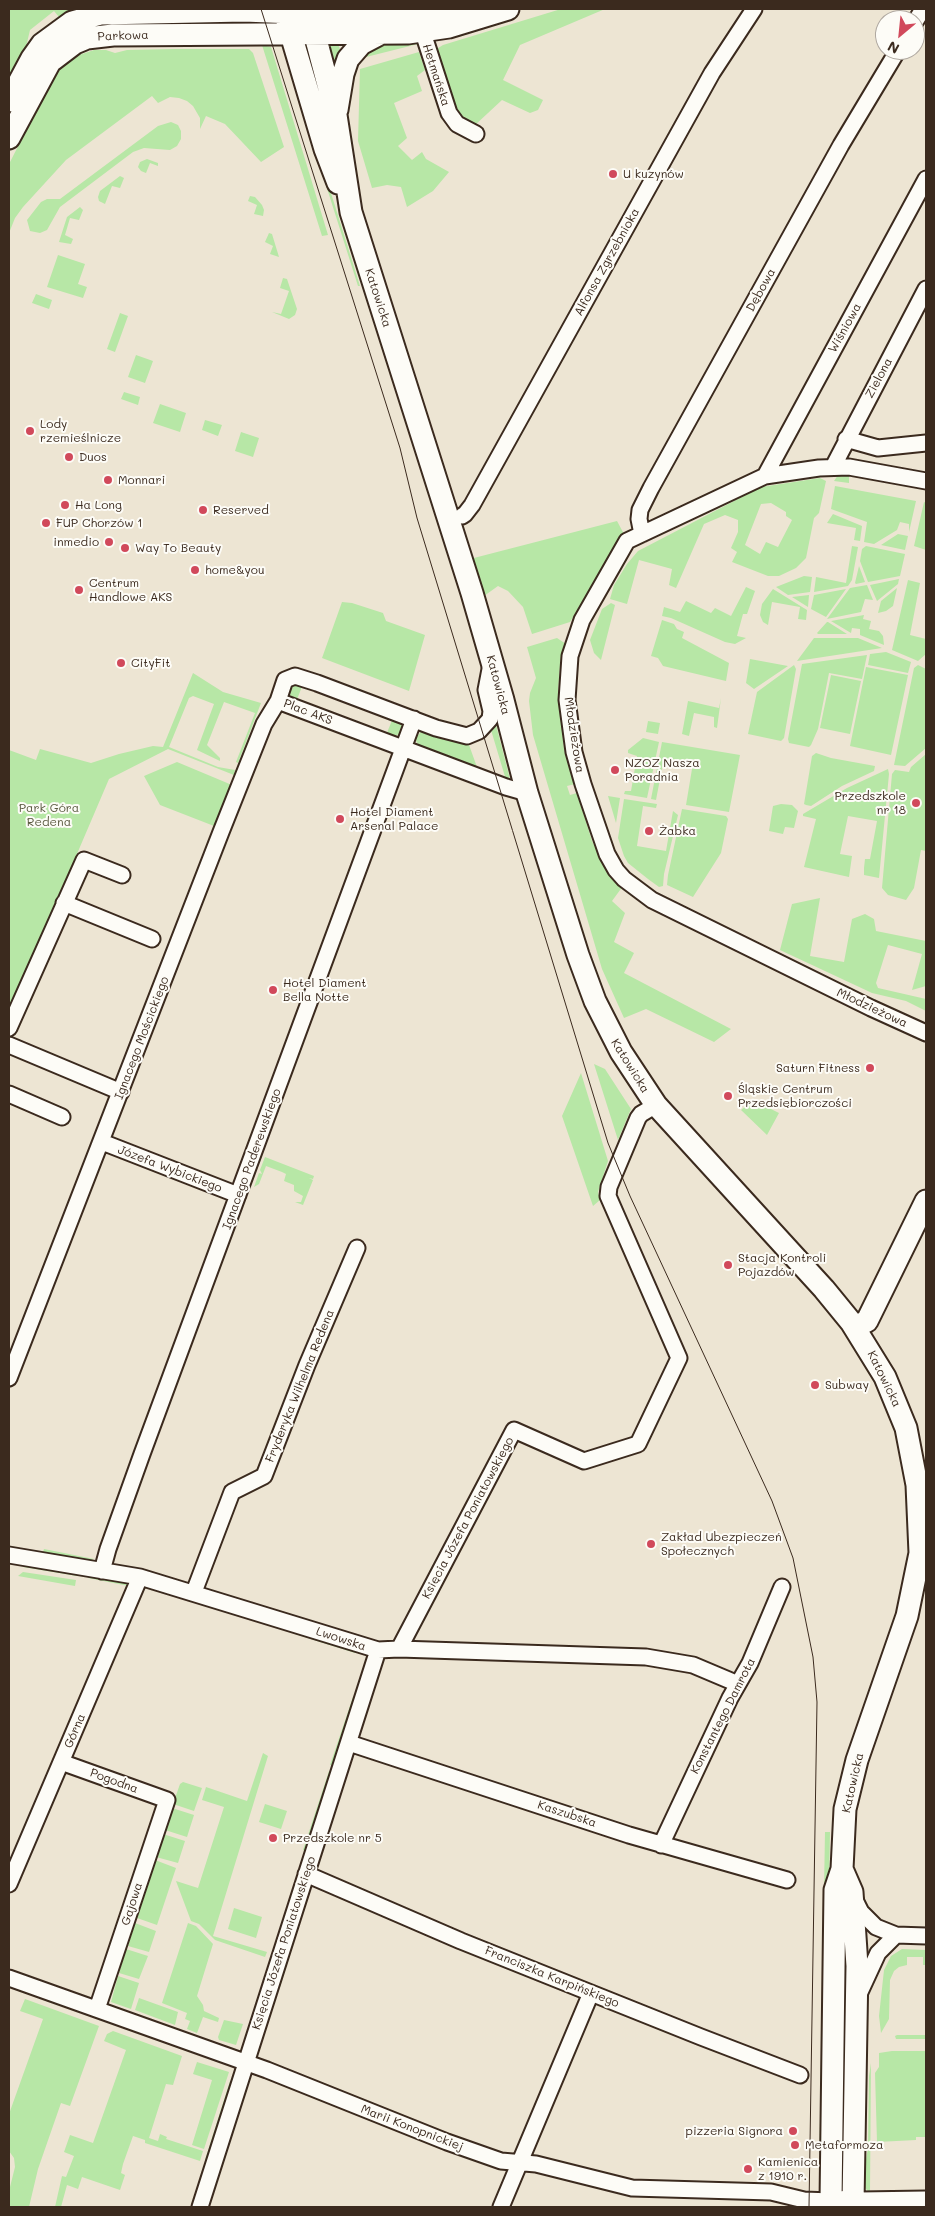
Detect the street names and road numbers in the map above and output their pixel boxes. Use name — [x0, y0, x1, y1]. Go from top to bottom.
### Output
street label: Parkowa — [97, 28, 149, 44]
street label: Hetmańska — [419, 42, 453, 108]
street label: Alfonsa Zgrzebnioka — [571, 206, 643, 318]
street label: Dębowa — [743, 266, 779, 314]
street label: Katowicka — [362, 267, 394, 329]
street label: Wiśniowa — [826, 301, 864, 355]
street label: Zielona — [862, 355, 896, 401]
street label: Katowicka — [483, 654, 513, 716]
street label: Plac AKS — [282, 696, 334, 728]
street label: Młodzieżowa — [561, 696, 587, 774]
street label: Ignacego Mościckiego — [112, 974, 172, 1102]
street label: Młodzieżowa — [834, 985, 910, 1031]
street label: Katowicka — [608, 1036, 652, 1096]
street label: Ignacego Paderewskiego — [220, 1087, 284, 1231]
street label: Józefa Wybickiego — [116, 1142, 224, 1196]
street label: Fryderyka Wilhelma Redena — [263, 1307, 337, 1465]
street label: Katowicka — [864, 1348, 904, 1410]
street label: Księcia Józefa Poniatowskiego — [419, 1435, 517, 1601]
street label: Lwowska — [314, 1624, 368, 1654]
street label: Konstantego Damrota — [688, 1656, 758, 1776]
street label: Górna — [61, 1712, 89, 1750]
street label: Katowicka — [839, 1752, 867, 1814]
street label: Pogodna — [88, 1766, 140, 1796]
street label: Kaszubska — [536, 1798, 598, 1830]
street label: Księcia Józefa Poniatowskiego — [249, 1855, 319, 2031]
street label: Gajowa — [118, 1881, 146, 1927]
street label: Franciszka Karpińskiego — [483, 1943, 621, 2011]
street label: Marii Konopnickiej — [359, 2102, 465, 2154]

